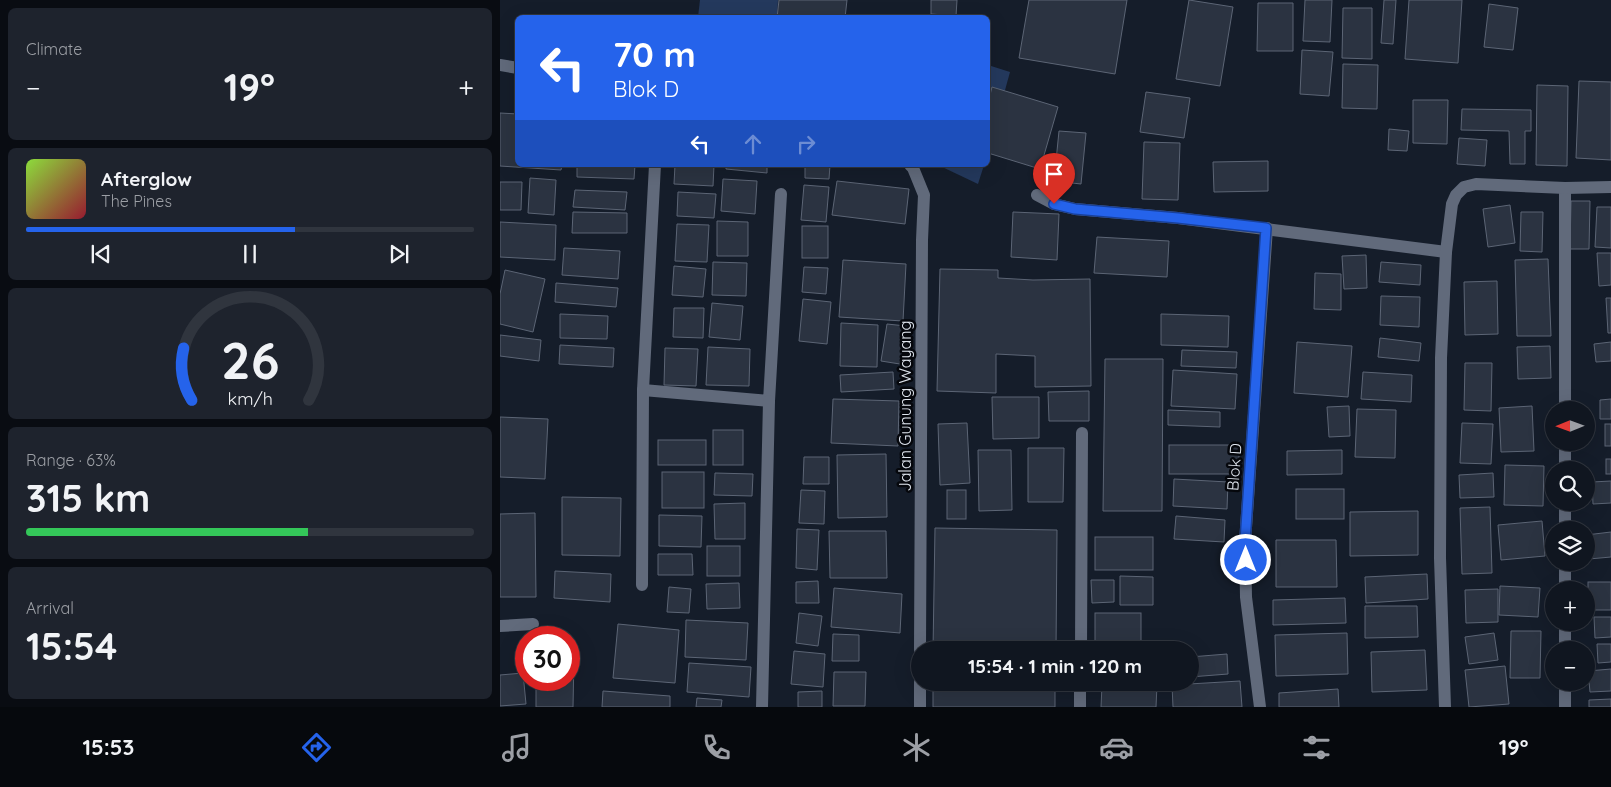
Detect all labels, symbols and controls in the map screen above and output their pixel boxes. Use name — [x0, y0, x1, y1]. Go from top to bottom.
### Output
text: 70 m — [613, 32, 696, 76]
icon: left — [530, 35, 595, 100]
text: Climate — [26, 39, 82, 59]
text: 19° — [224, 63, 275, 111]
text: − — [26, 70, 41, 105]
text: + — [458, 70, 474, 105]
text: Blok D — [613, 75, 679, 103]
icon: left — [686, 130, 714, 158]
icon: ahead — [739, 130, 767, 158]
icon: right — [792, 130, 820, 158]
pin — [1033, 153, 1075, 204]
icon: arrive — [1040, 160, 1068, 188]
text: Afterglow — [101, 167, 192, 191]
text: The Pines — [101, 191, 172, 211]
icon: previous — [87, 240, 115, 268]
icon: pause — [236, 240, 264, 268]
icon: next — [385, 240, 413, 268]
street label: Jalan Gunung Wayang — [895, 320, 915, 492]
text: 26 — [221, 327, 279, 392]
text: km/h — [227, 387, 273, 409]
north arrow — [1545, 401, 1595, 451]
map controls — [1545, 401, 1595, 691]
street label: Blok D — [1222, 442, 1246, 492]
text: Range · 63% — [26, 450, 116, 470]
button: search — [1545, 461, 1595, 511]
text: 315 km — [26, 474, 150, 522]
button: layers — [1545, 521, 1595, 571]
position arrow — [1219, 533, 1271, 585]
button: + — [1545, 581, 1595, 631]
text: Arrival — [26, 598, 74, 618]
text: 15:54 — [26, 622, 117, 670]
speed limit sign: 30 — [515, 626, 580, 691]
button: − — [1545, 641, 1595, 691]
text: 15:54 · 1 min · 120 m — [968, 654, 1142, 678]
icon: directions — [299, 730, 334, 765]
icon: music — [499, 730, 534, 765]
icon: phone — [699, 730, 734, 765]
icon: climate — [899, 730, 934, 765]
icon: car — [1099, 730, 1134, 765]
icon: filters — [1299, 730, 1334, 765]
text: 15:53 — [82, 733, 134, 761]
text: 19° — [1499, 733, 1528, 761]

